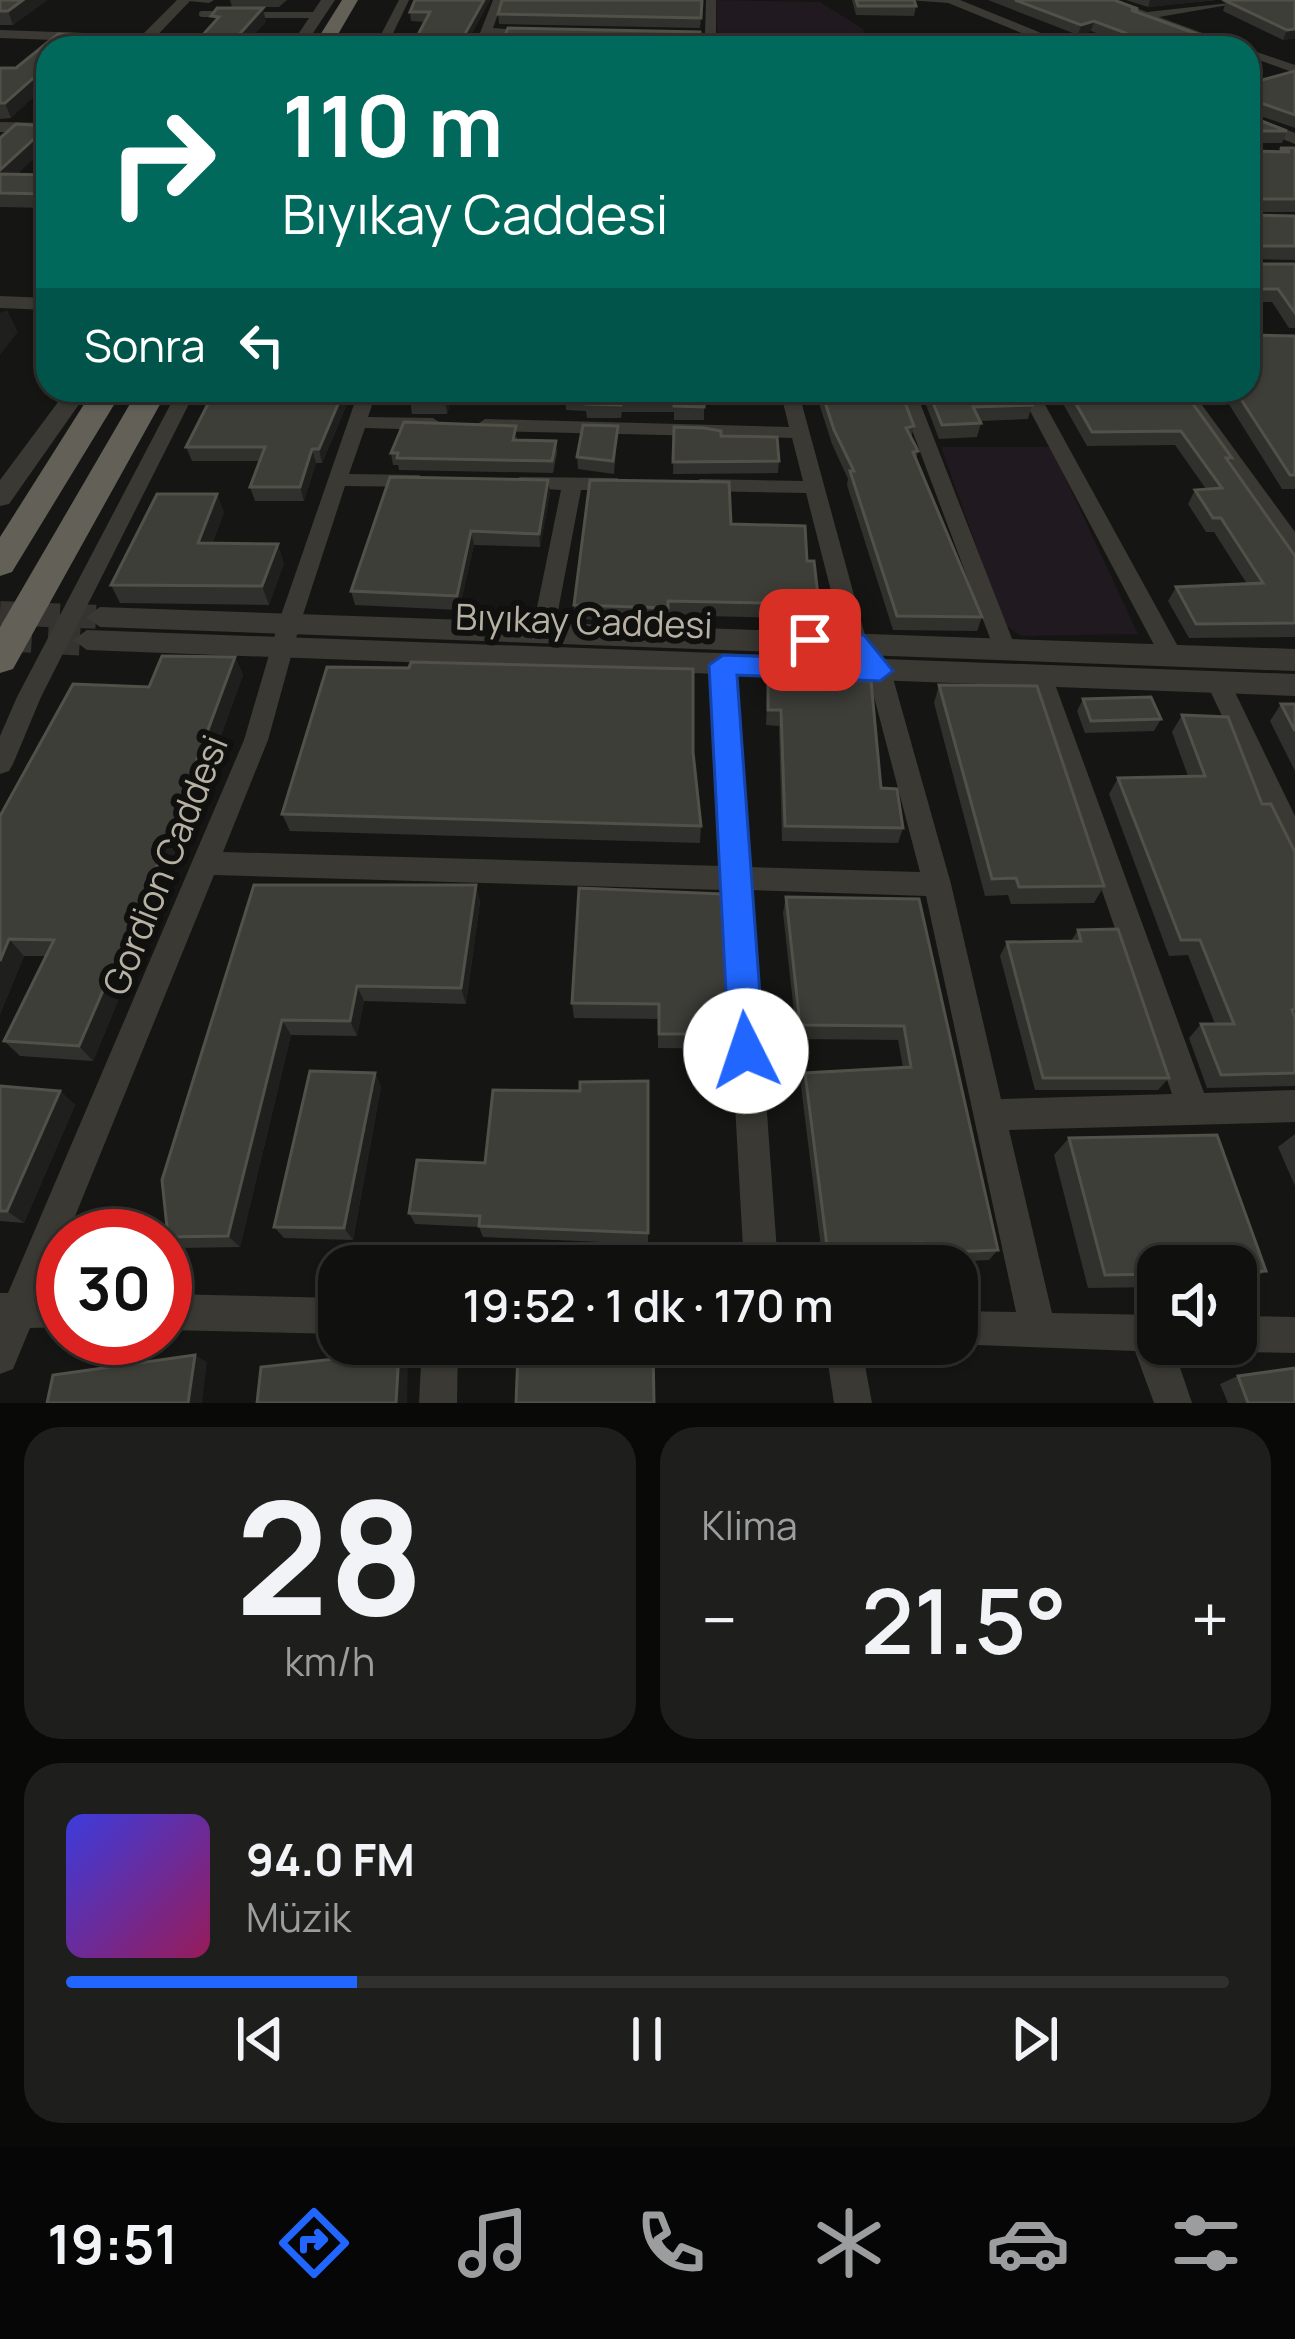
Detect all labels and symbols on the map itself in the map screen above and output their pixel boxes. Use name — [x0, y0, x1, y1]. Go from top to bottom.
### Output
pin — [759, 589, 861, 691]
street label: Bıyıkay Caddesi — [454, 592, 714, 649]
street label: Gordion Caddesi — [90, 728, 239, 1002]
position arrow — [683, 988, 809, 1114]
speed limit sign: 30 — [36, 1209, 192, 1365]

